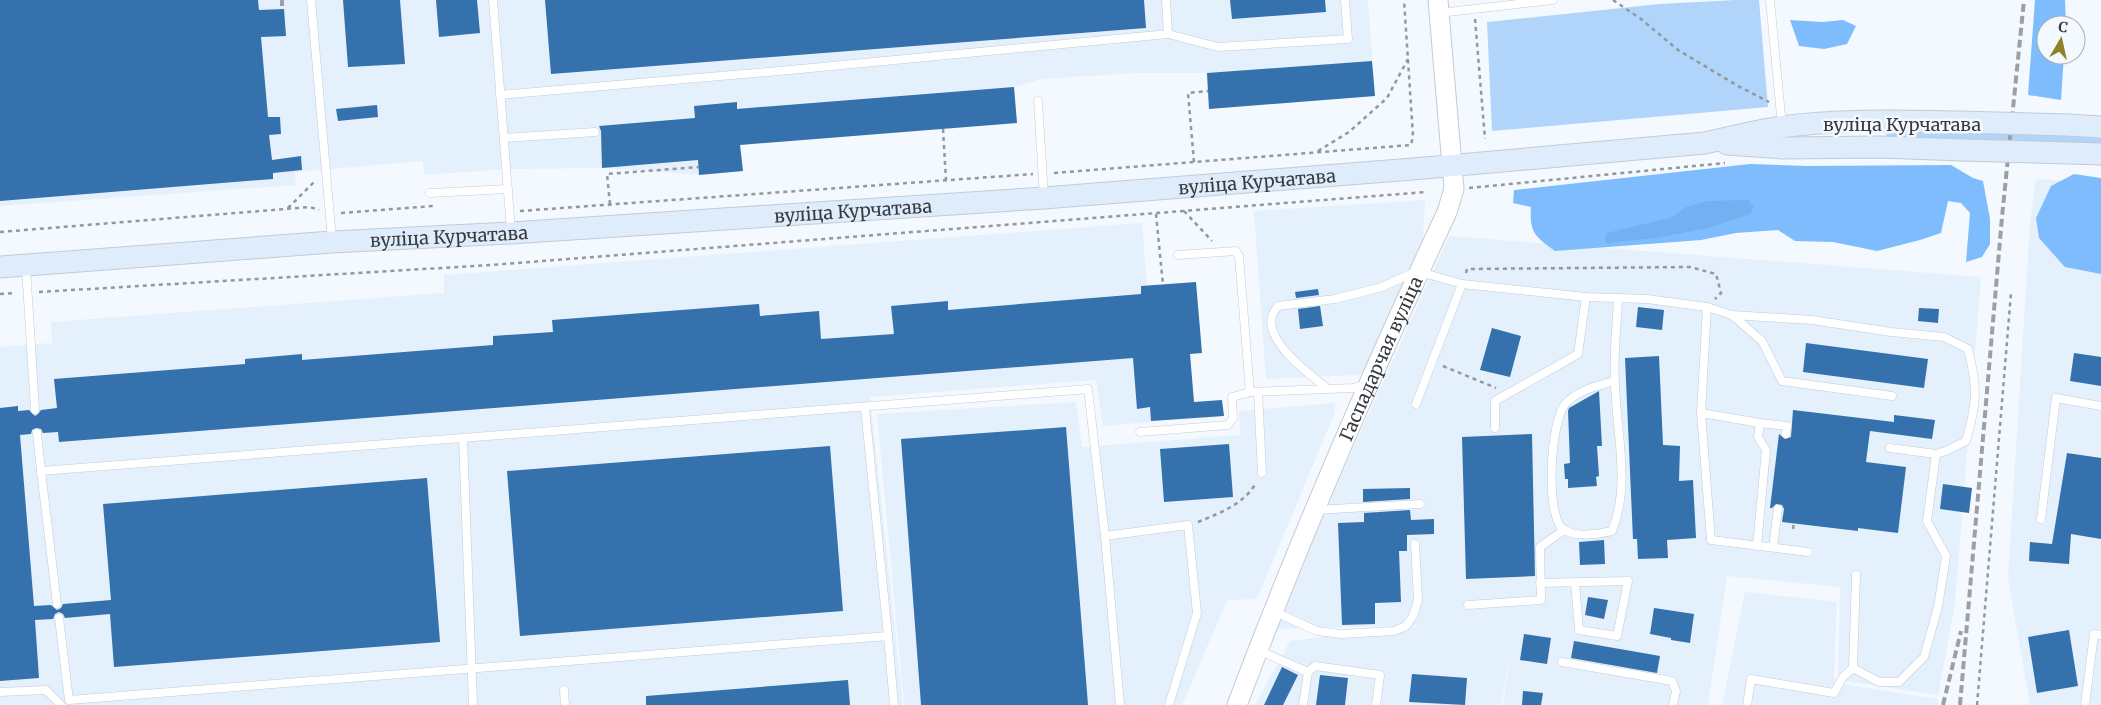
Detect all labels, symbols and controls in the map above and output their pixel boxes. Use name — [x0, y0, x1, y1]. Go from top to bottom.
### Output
north arrow — [2036, 15, 2086, 65]
text: С — [2057, 18, 2069, 37]
street label: вуліца Курчатава — [1823, 113, 1981, 136]
street label: вуліца Курчатава — [1177, 164, 1337, 199]
street label: вуліца Курчатава — [773, 194, 933, 227]
street label: вуліца Курчатава — [369, 220, 529, 252]
street label: Гаспадарчая вуліца — [1334, 272, 1427, 445]

